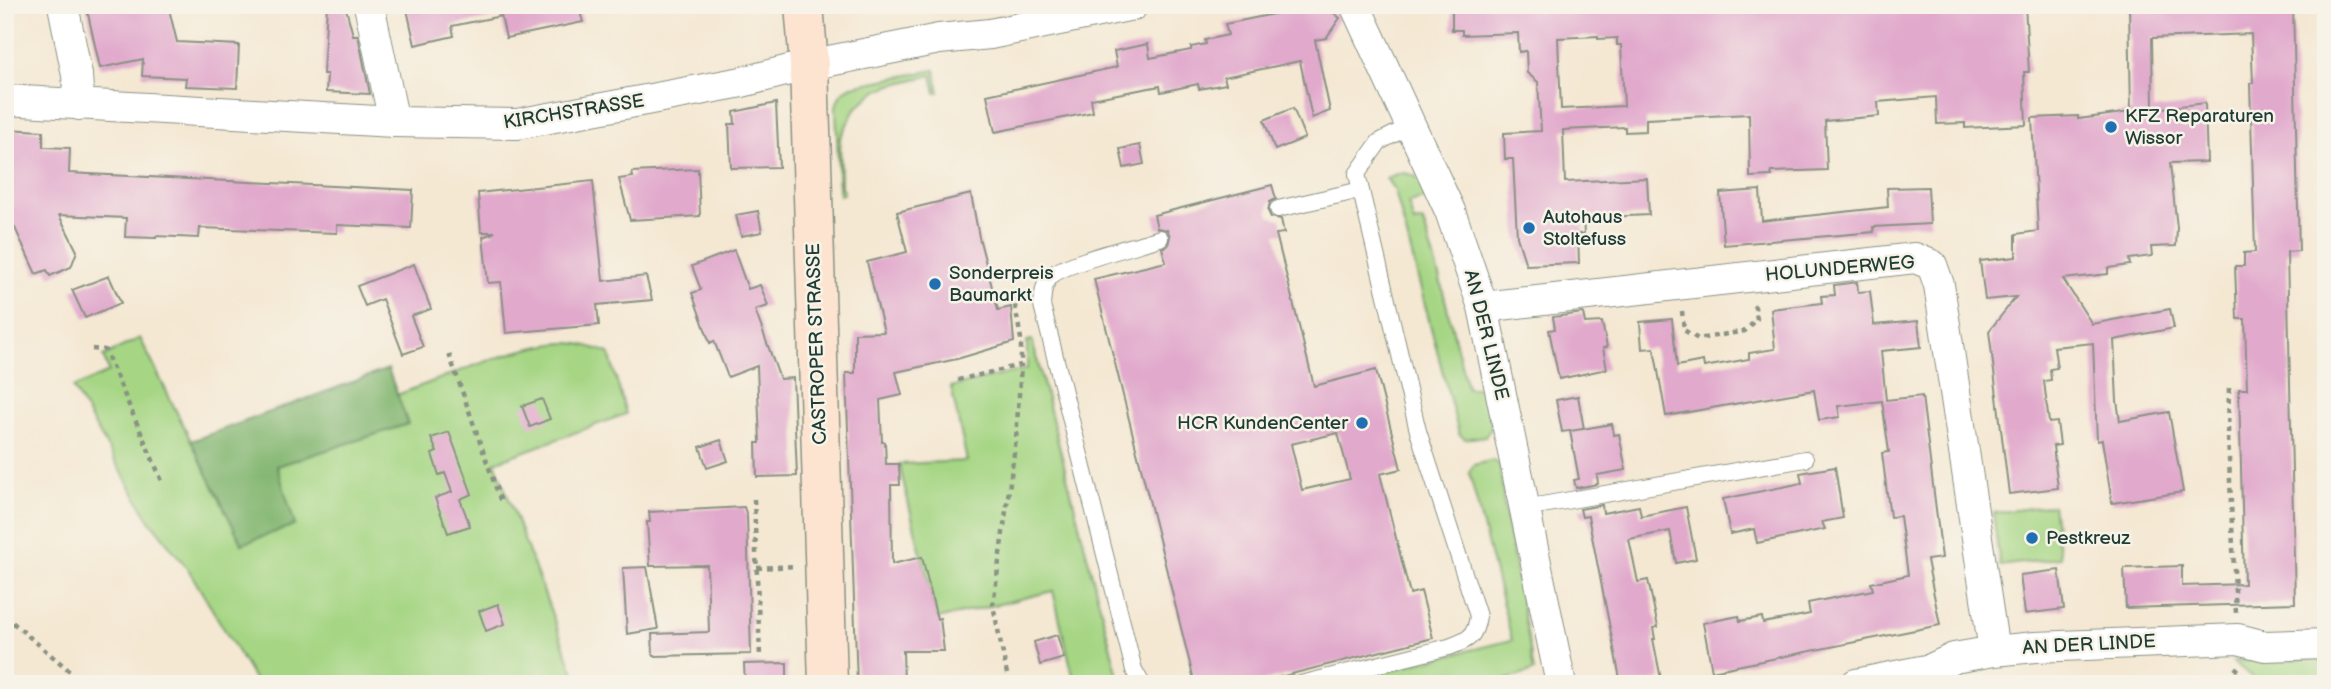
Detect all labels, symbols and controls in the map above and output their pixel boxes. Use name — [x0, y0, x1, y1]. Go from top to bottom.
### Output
street label: KIRCHSTRASSE — [502, 90, 646, 134]
place label: KFZ Reparaturen Wissor — [2125, 105, 2274, 150]
marker: KFZ Reparaturen Wissor — [2103, 119, 2119, 135]
place label: Autohaus Stoltefuss — [1543, 206, 1626, 251]
marker: Autohaus Stoltefuss — [1521, 220, 1537, 236]
street label: CASTROPER STRASSE — [802, 243, 832, 445]
street label: HOLUNDERWEG — [1764, 251, 1916, 287]
place label: Sonderpreis Baumarkt — [949, 262, 1054, 307]
street label: AN DER LINDE — [1459, 267, 1513, 403]
marker: Sonderpreis Baumarkt — [927, 276, 943, 292]
place label: HCR KundenCenter — [1177, 412, 1349, 435]
marker: HCR KundenCenter — [1354, 415, 1370, 431]
place label: Pestkreuz — [2046, 527, 2131, 550]
marker: Pestkreuz — [2024, 530, 2040, 546]
street label: AN DER LINDE — [2022, 630, 2156, 660]

